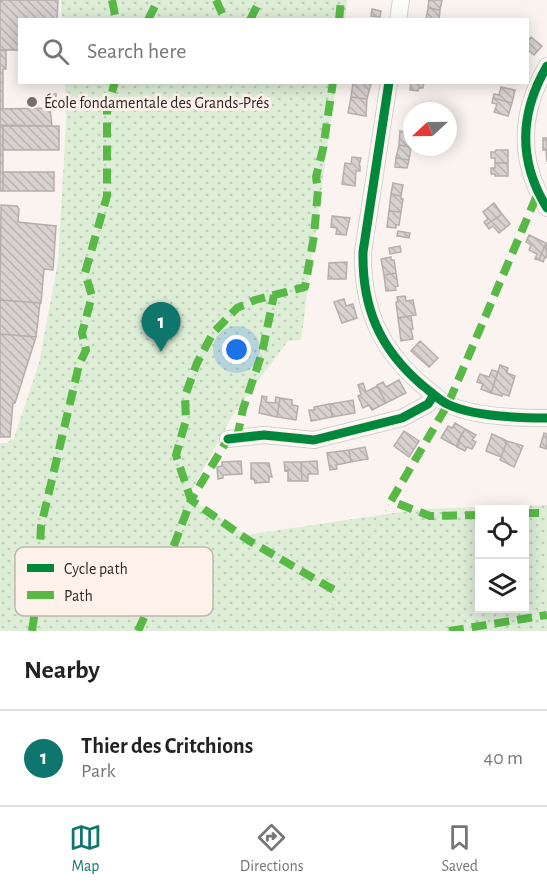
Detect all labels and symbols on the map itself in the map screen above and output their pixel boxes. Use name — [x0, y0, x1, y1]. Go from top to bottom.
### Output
place label: École fondamentale des Grands-Prés — [44, 93, 269, 111]
marker: École fondamentale des Grands-Prés — [25, 95, 39, 109]
north arrow — [403, 102, 457, 156]
pin: 1 — [142, 302, 180, 352]
your location — [222, 335, 251, 364]
legend — [15, 547, 213, 616]
text: Cycle path — [64, 561, 128, 578]
text: Path — [64, 588, 93, 604]

